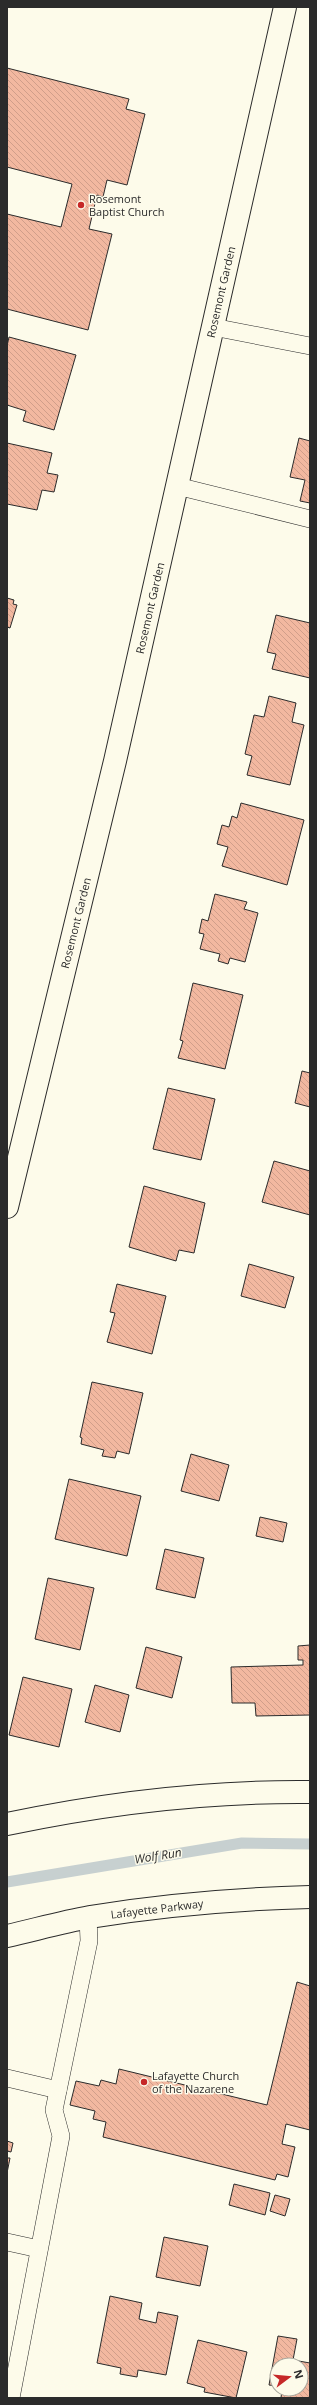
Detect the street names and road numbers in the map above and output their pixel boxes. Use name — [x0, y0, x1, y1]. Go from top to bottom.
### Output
street label: Rosemont Garden — [203, 245, 238, 339]
street label: Rosemont Garden — [132, 561, 167, 655]
street label: Rosemont Garden — [57, 876, 94, 970]
street label: Lafayette Parkway — [110, 1895, 205, 1922]

